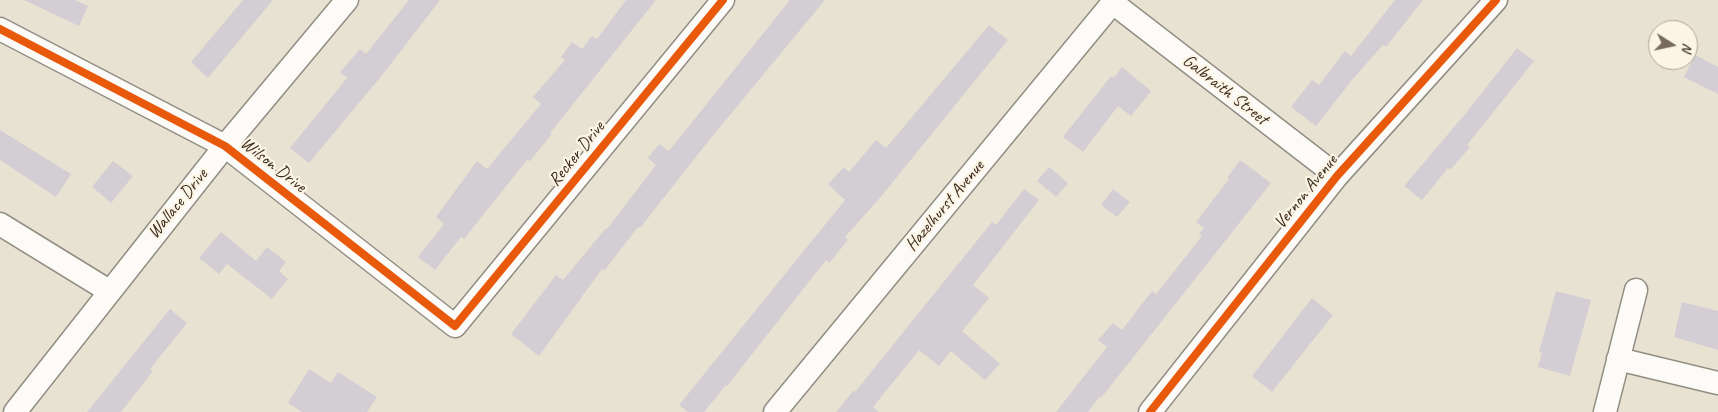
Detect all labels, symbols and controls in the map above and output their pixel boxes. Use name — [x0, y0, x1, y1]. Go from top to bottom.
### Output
north arrow — [1648, 20, 1698, 70]
text: N — [1678, 42, 1696, 53]
street label: Galbraith Street — [1178, 50, 1272, 130]
street label: Recker Drive — [544, 117, 610, 191]
street label: Wilson Drive — [236, 133, 310, 197]
street label: Vernon Avenue — [1270, 151, 1342, 233]
street label: Hazelhurst Avenue — [901, 156, 989, 256]
street label: Wallace Drive — [143, 165, 213, 243]

